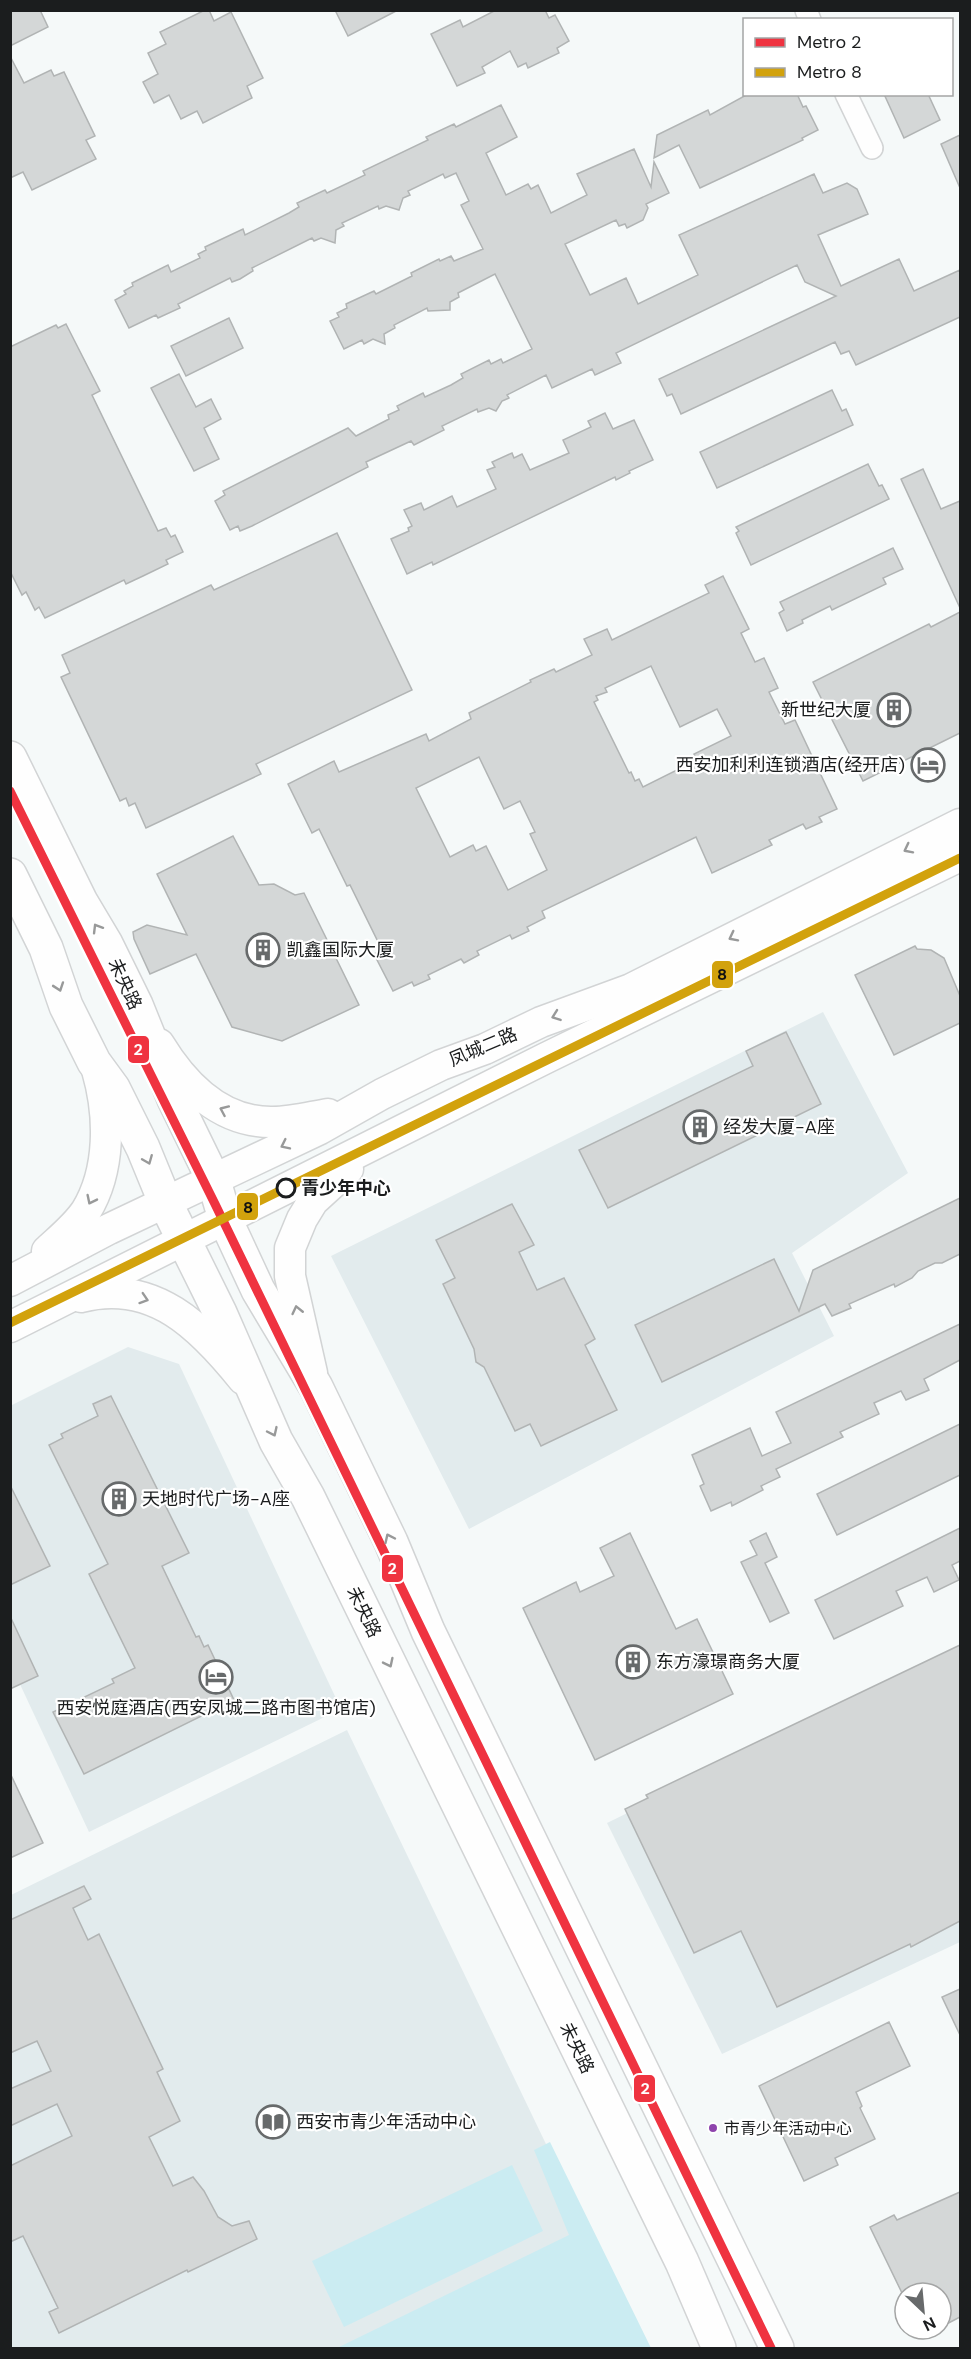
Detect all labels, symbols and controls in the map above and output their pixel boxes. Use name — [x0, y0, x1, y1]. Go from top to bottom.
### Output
legend — [743, 18, 953, 96]
text: Metro 2 — [797, 30, 861, 54]
text: Metro 8 — [797, 60, 862, 84]
building icon: 新世纪大厦 — [876, 692, 912, 728]
place label: 新世纪大厦 — [781, 698, 871, 722]
hotel icon: 西安加利利连锁酒店(经开店) — [910, 747, 946, 783]
place label: 西安加利利连锁酒店(经开店) — [676, 753, 905, 777]
one-way arrow — [903, 842, 914, 854]
one-way arrow — [92, 924, 104, 934]
one-way arrow — [729, 930, 740, 941]
building icon: 凯鑫国际大厦 — [245, 932, 281, 968]
place label: 凯鑫国际大厦 — [286, 938, 394, 962]
street label: 未央路 — [103, 954, 147, 1014]
line badge: 8 — [711, 960, 734, 989]
text: 8 — [717, 964, 727, 985]
one-way arrow — [52, 981, 65, 991]
one-way arrow — [551, 1009, 562, 1022]
street label: 凤城二路 — [445, 1022, 521, 1072]
line badge: 2 — [127, 1035, 150, 1064]
text: 2 — [133, 1039, 143, 1060]
one-way arrow — [220, 1105, 231, 1117]
building icon: 经发大厦-A座 — [682, 1109, 718, 1145]
place label: 经发大厦-A座 — [723, 1115, 835, 1139]
one-way arrow — [281, 1138, 292, 1150]
one-way arrow — [141, 1153, 153, 1164]
place label: 青少年中心 — [301, 1176, 391, 1200]
marker: 青少年中心 — [276, 1178, 296, 1198]
line badge: 8 — [236, 1192, 259, 1221]
one-way arrow — [86, 1194, 98, 1205]
text: 8 — [243, 1197, 253, 1218]
one-way arrow — [138, 1292, 149, 1304]
one-way arrow — [292, 1305, 305, 1315]
one-way arrow — [265, 1426, 277, 1437]
building icon: 天地时代广场-A座 — [101, 1481, 137, 1517]
place label: 天地时代广场-A座 — [142, 1487, 290, 1511]
one-way arrow — [385, 1534, 397, 1545]
line badge: 2 — [381, 1554, 404, 1583]
text: 2 — [387, 1558, 397, 1579]
street label: 未央路 — [341, 1582, 387, 1642]
building icon: 东方濠璟商务大厦 — [615, 1644, 651, 1680]
place label: 东方濠璟商务大厦 — [656, 1650, 800, 1674]
one-way arrow — [381, 1656, 393, 1667]
hotel icon: 西安悦庭酒店(西安凤城二路市图书馆店) — [198, 1659, 234, 1695]
place label: 西安悦庭酒店(西安凤城二路市图书馆店) — [56, 1696, 376, 1720]
street label: 未央路 — [554, 2018, 600, 2078]
line badge: 2 — [633, 2074, 656, 2103]
text: 2 — [640, 2078, 650, 2099]
library icon: 西安市青少年活动中心 — [255, 2104, 291, 2140]
place label: 西安市青少年活动中心 — [296, 2110, 476, 2134]
place label: 市青少年活动中心 — [724, 2118, 852, 2139]
marker: 市青少年活动中心 — [707, 2122, 719, 2134]
north arrow — [893, 2281, 953, 2341]
text: N — [920, 2312, 939, 2336]

